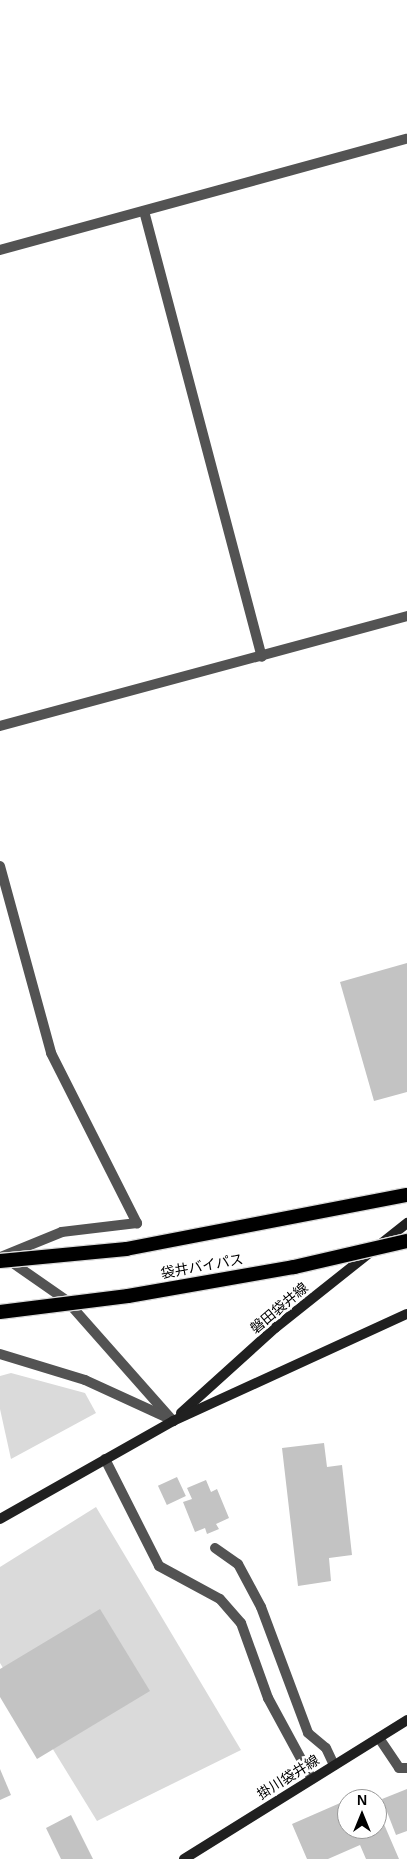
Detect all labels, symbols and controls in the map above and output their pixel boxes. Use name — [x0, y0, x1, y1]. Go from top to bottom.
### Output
street label: 袋井バイパス — [159, 1250, 245, 1282]
street label: 磐田袋井線 — [247, 1279, 311, 1337]
street label: 掛川袋井線 — [254, 1751, 322, 1803]
north arrow — [337, 1789, 387, 1839]
text: N — [357, 1792, 367, 1808]

